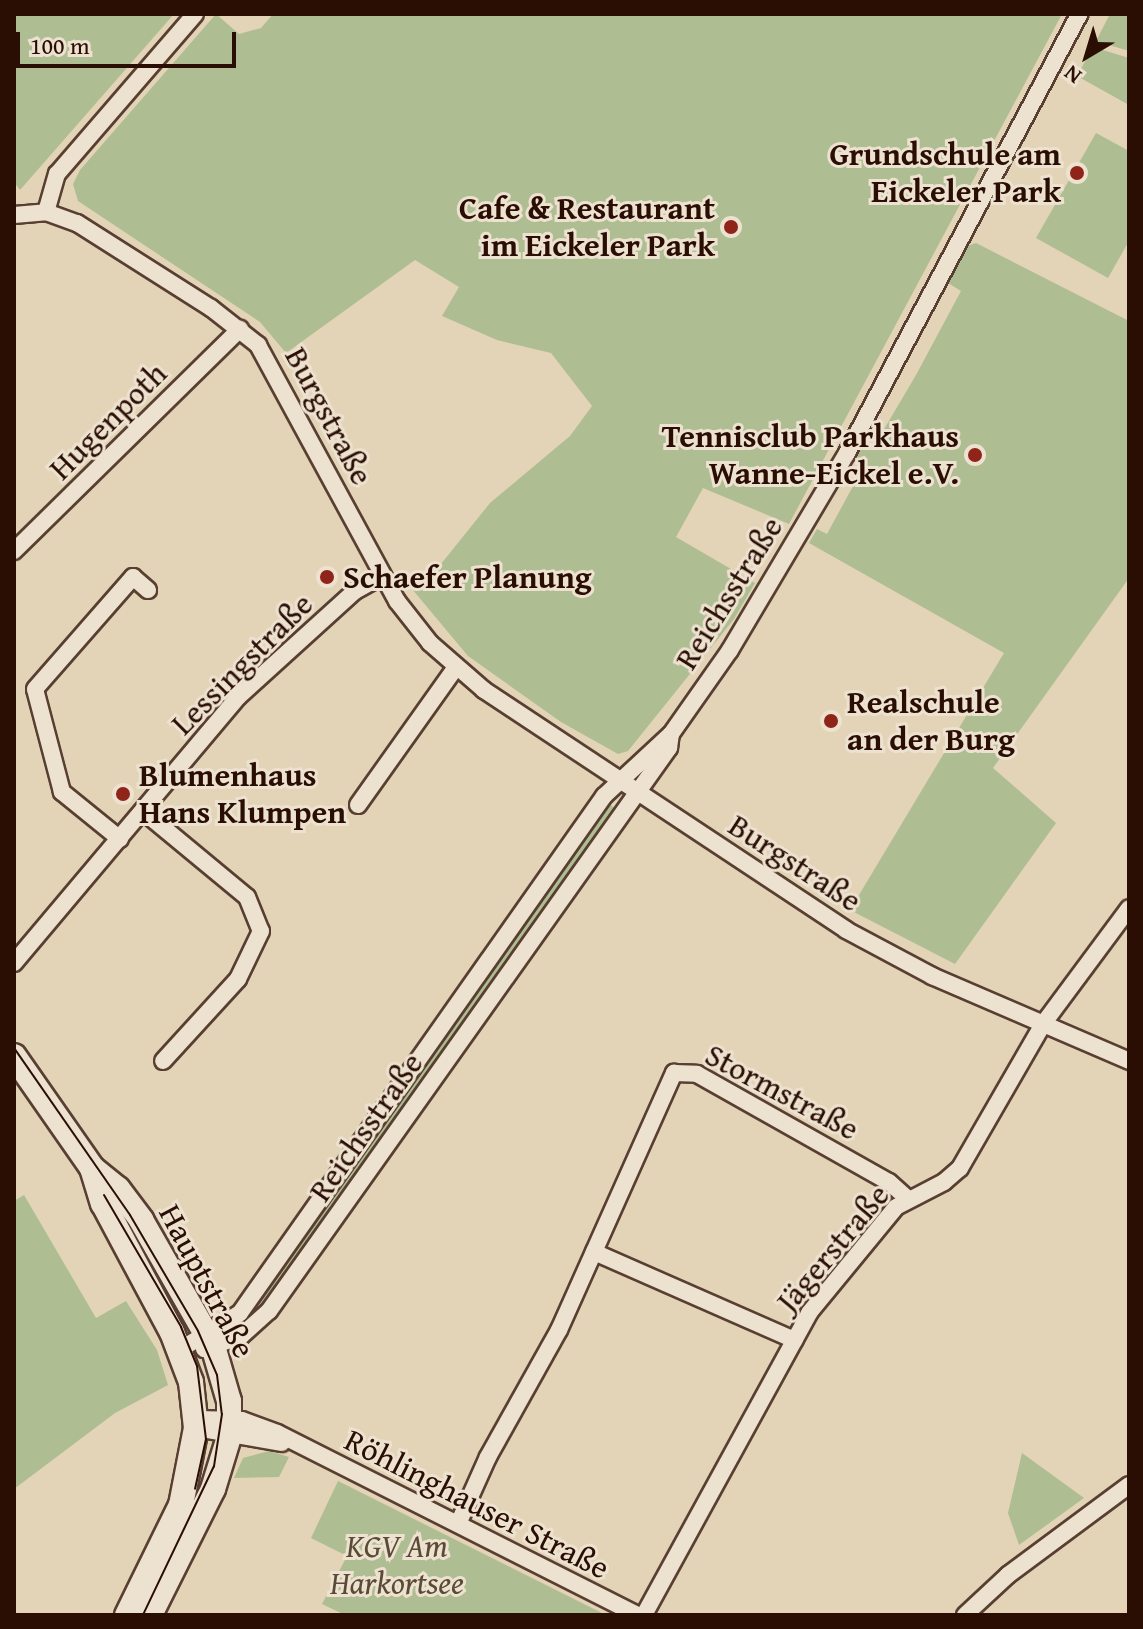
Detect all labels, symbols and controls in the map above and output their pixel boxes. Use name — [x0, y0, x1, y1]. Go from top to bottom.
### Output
scale bar — [20, 16, 240, 66]
north arrow — [1047, 16, 1127, 96]
text: 100 m — [30, 28, 90, 63]
text: N — [1057, 58, 1088, 92]
place label: Grundschule am Eickeler Park — [829, 136, 1061, 211]
marker: Grundschule am Eickeler Park — [1068, 164, 1086, 182]
place label: Cafe & Restaurant im Eickeler Park — [459, 190, 715, 265]
marker: Cafe & Restaurant im Eickeler Park — [722, 218, 740, 236]
street label: Burgstraße — [277, 341, 381, 491]
street label: Hugenpoth — [41, 354, 175, 488]
place label: Tennisclub Parkhaus Wanne-Eickel e.V. — [662, 418, 959, 493]
marker: Tennisclub Parkhaus Wanne-Eickel e.V. — [966, 446, 984, 464]
street label: Reichsstraße — [667, 510, 791, 676]
place label: Schaefer Planung — [343, 558, 592, 596]
marker: Schaefer Planung — [318, 568, 336, 586]
street label: Lessingstraße — [163, 585, 321, 743]
place label: Realschule an der Burg — [847, 684, 1015, 759]
marker: Realschule an der Burg — [822, 712, 840, 730]
place label: Blumenhaus Hans Klumpen — [139, 757, 346, 832]
marker: Blumenhaus Hans Klumpen — [114, 785, 132, 803]
street label: Burgstraße — [721, 806, 869, 920]
street label: Stormstraße — [699, 1036, 865, 1148]
street label: Reichsstraße — [301, 1045, 431, 1209]
street label: Jägerstraße — [768, 1176, 898, 1320]
street label: Hauptstraße — [151, 1198, 263, 1364]
street label: Röhlinghauser Straße — [338, 1421, 616, 1587]
park label: KGV Am Harkortsee — [330, 1528, 464, 1603]

